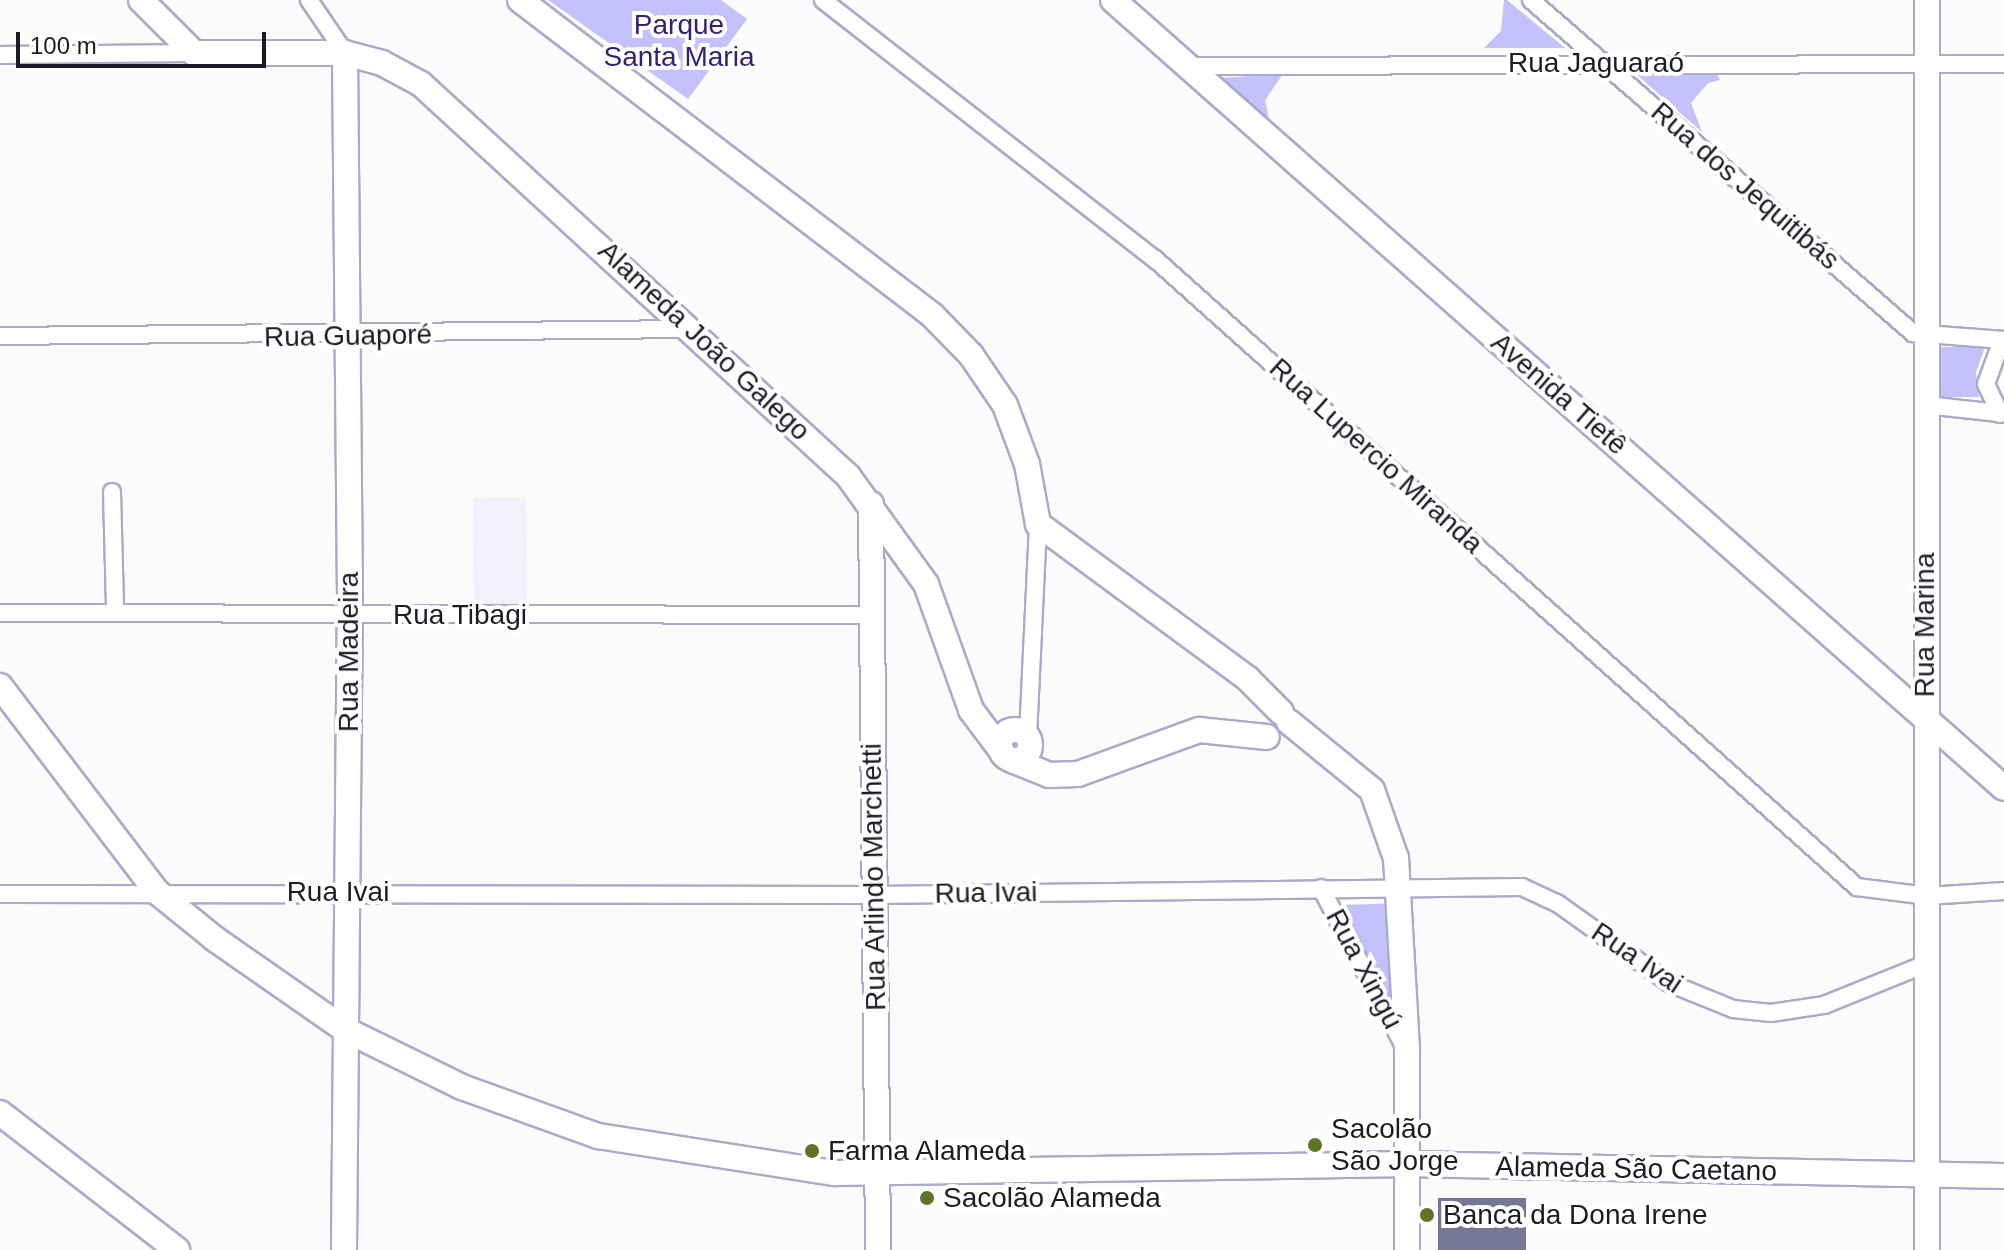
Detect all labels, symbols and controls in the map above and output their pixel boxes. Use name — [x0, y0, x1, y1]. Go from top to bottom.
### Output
park label: Parque Santa Maria — [604, 8, 754, 74]
scale bar — [20, 16, 270, 66]
text: 100 m — [30, 32, 97, 59]
street label: Rua Jaguaraó — [1508, 46, 1684, 80]
street label: Rua dos Jequitibás — [1644, 95, 1846, 277]
street label: Alameda João Galego — [591, 234, 817, 448]
street label: Rua Guaporé — [264, 318, 432, 354]
street label: Avenida Tietê — [1484, 326, 1634, 462]
street label: Rua Lupercio Miranda — [1262, 351, 1490, 561]
street label: Rua Marina — [1908, 553, 1942, 697]
street label: Rua Madeira — [332, 572, 366, 732]
street label: Rua Tibagi — [393, 598, 527, 632]
street label: Rua Arlindo Marchetti — [855, 742, 893, 1012]
street label: Rua Ivai — [287, 875, 389, 909]
street label: Rua Ivai — [934, 875, 1038, 911]
street label: Rua Xingú — [1318, 903, 1410, 1035]
street label: Rua Ivai — [1585, 915, 1689, 1001]
place label: Sacolão São Jorge — [1331, 1112, 1459, 1178]
place label: Farma Alameda — [828, 1134, 1027, 1168]
marker: Sacolão São Jorge — [1306, 1136, 1324, 1154]
marker: Farma Alameda — [803, 1142, 821, 1160]
street label: Alameda São Caetano — [1495, 1150, 1777, 1188]
place label: Sacolão Alameda — [943, 1181, 1162, 1215]
marker: Sacolão Alameda — [918, 1189, 936, 1207]
place label: Banca da Dona Irene — [1443, 1198, 1708, 1232]
marker: Banca da Dona Irene — [1418, 1206, 1436, 1224]

